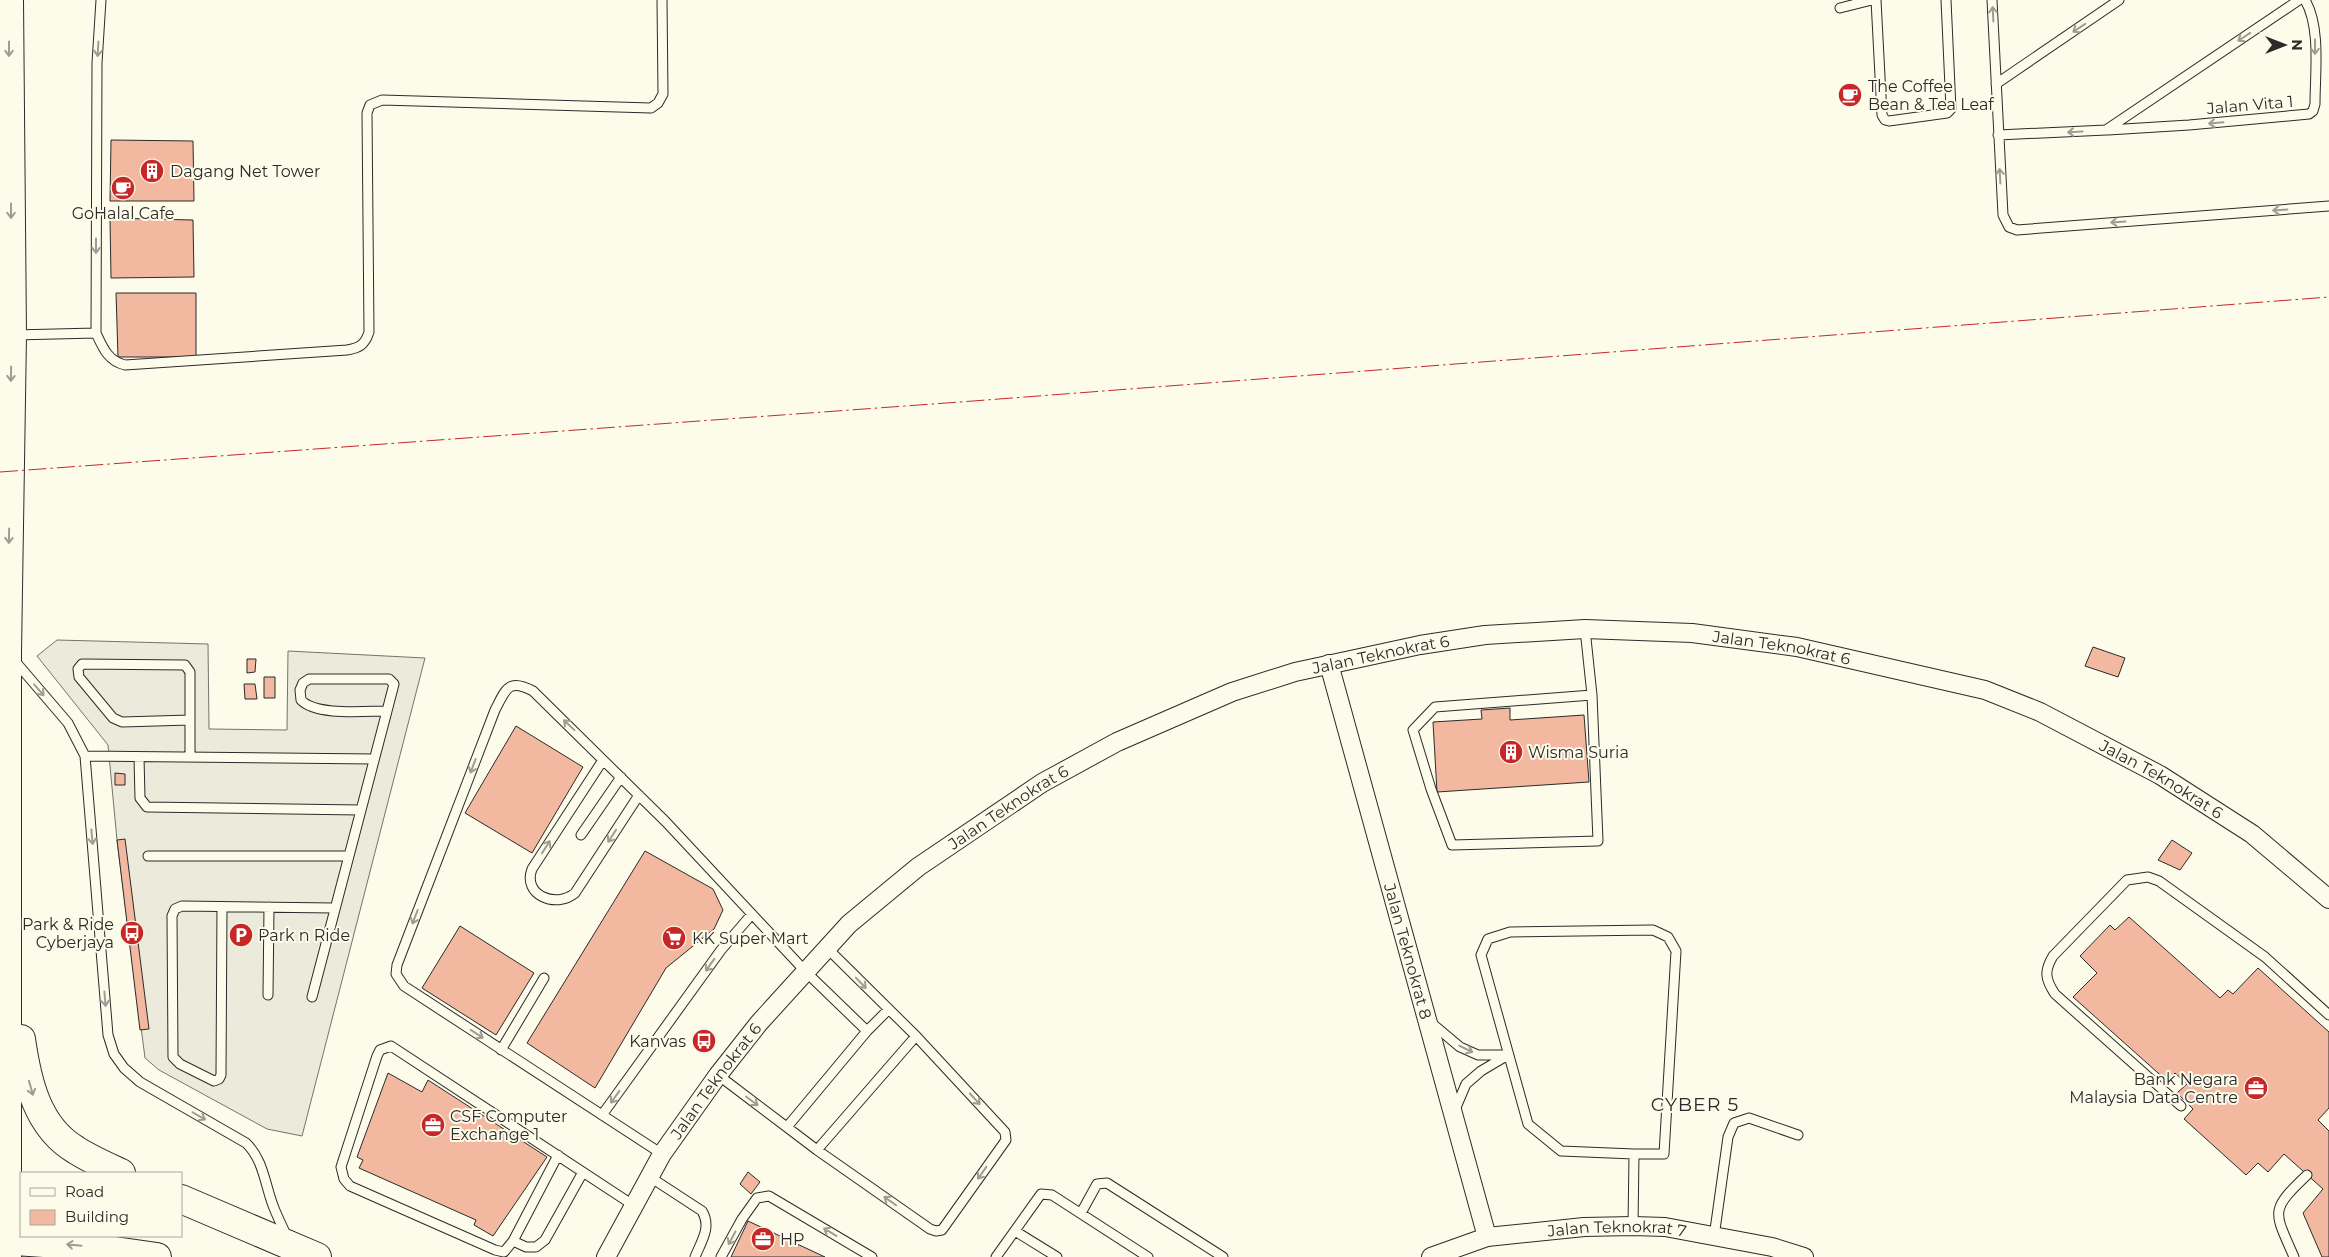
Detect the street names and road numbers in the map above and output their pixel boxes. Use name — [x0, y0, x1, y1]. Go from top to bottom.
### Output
street label: Jalan Vita 1 — [2205, 92, 2294, 118]
street label: Jalan Teknokrat 6 — [1710, 626, 1853, 669]
street label: Jalan Teknokrat 6 — [1309, 631, 1451, 678]
street label: Jalan Teknokrat 6 — [2096, 735, 2227, 823]
street label: Jalan Teknokrat 6 — [944, 761, 1072, 854]
street label: Jalan Teknokrat 8 — [1380, 880, 1436, 1021]
street label: Jalan Teknokrat 6 — [666, 1019, 765, 1143]
street label: Jalan Teknokrat 7 — [1546, 1216, 1688, 1240]

